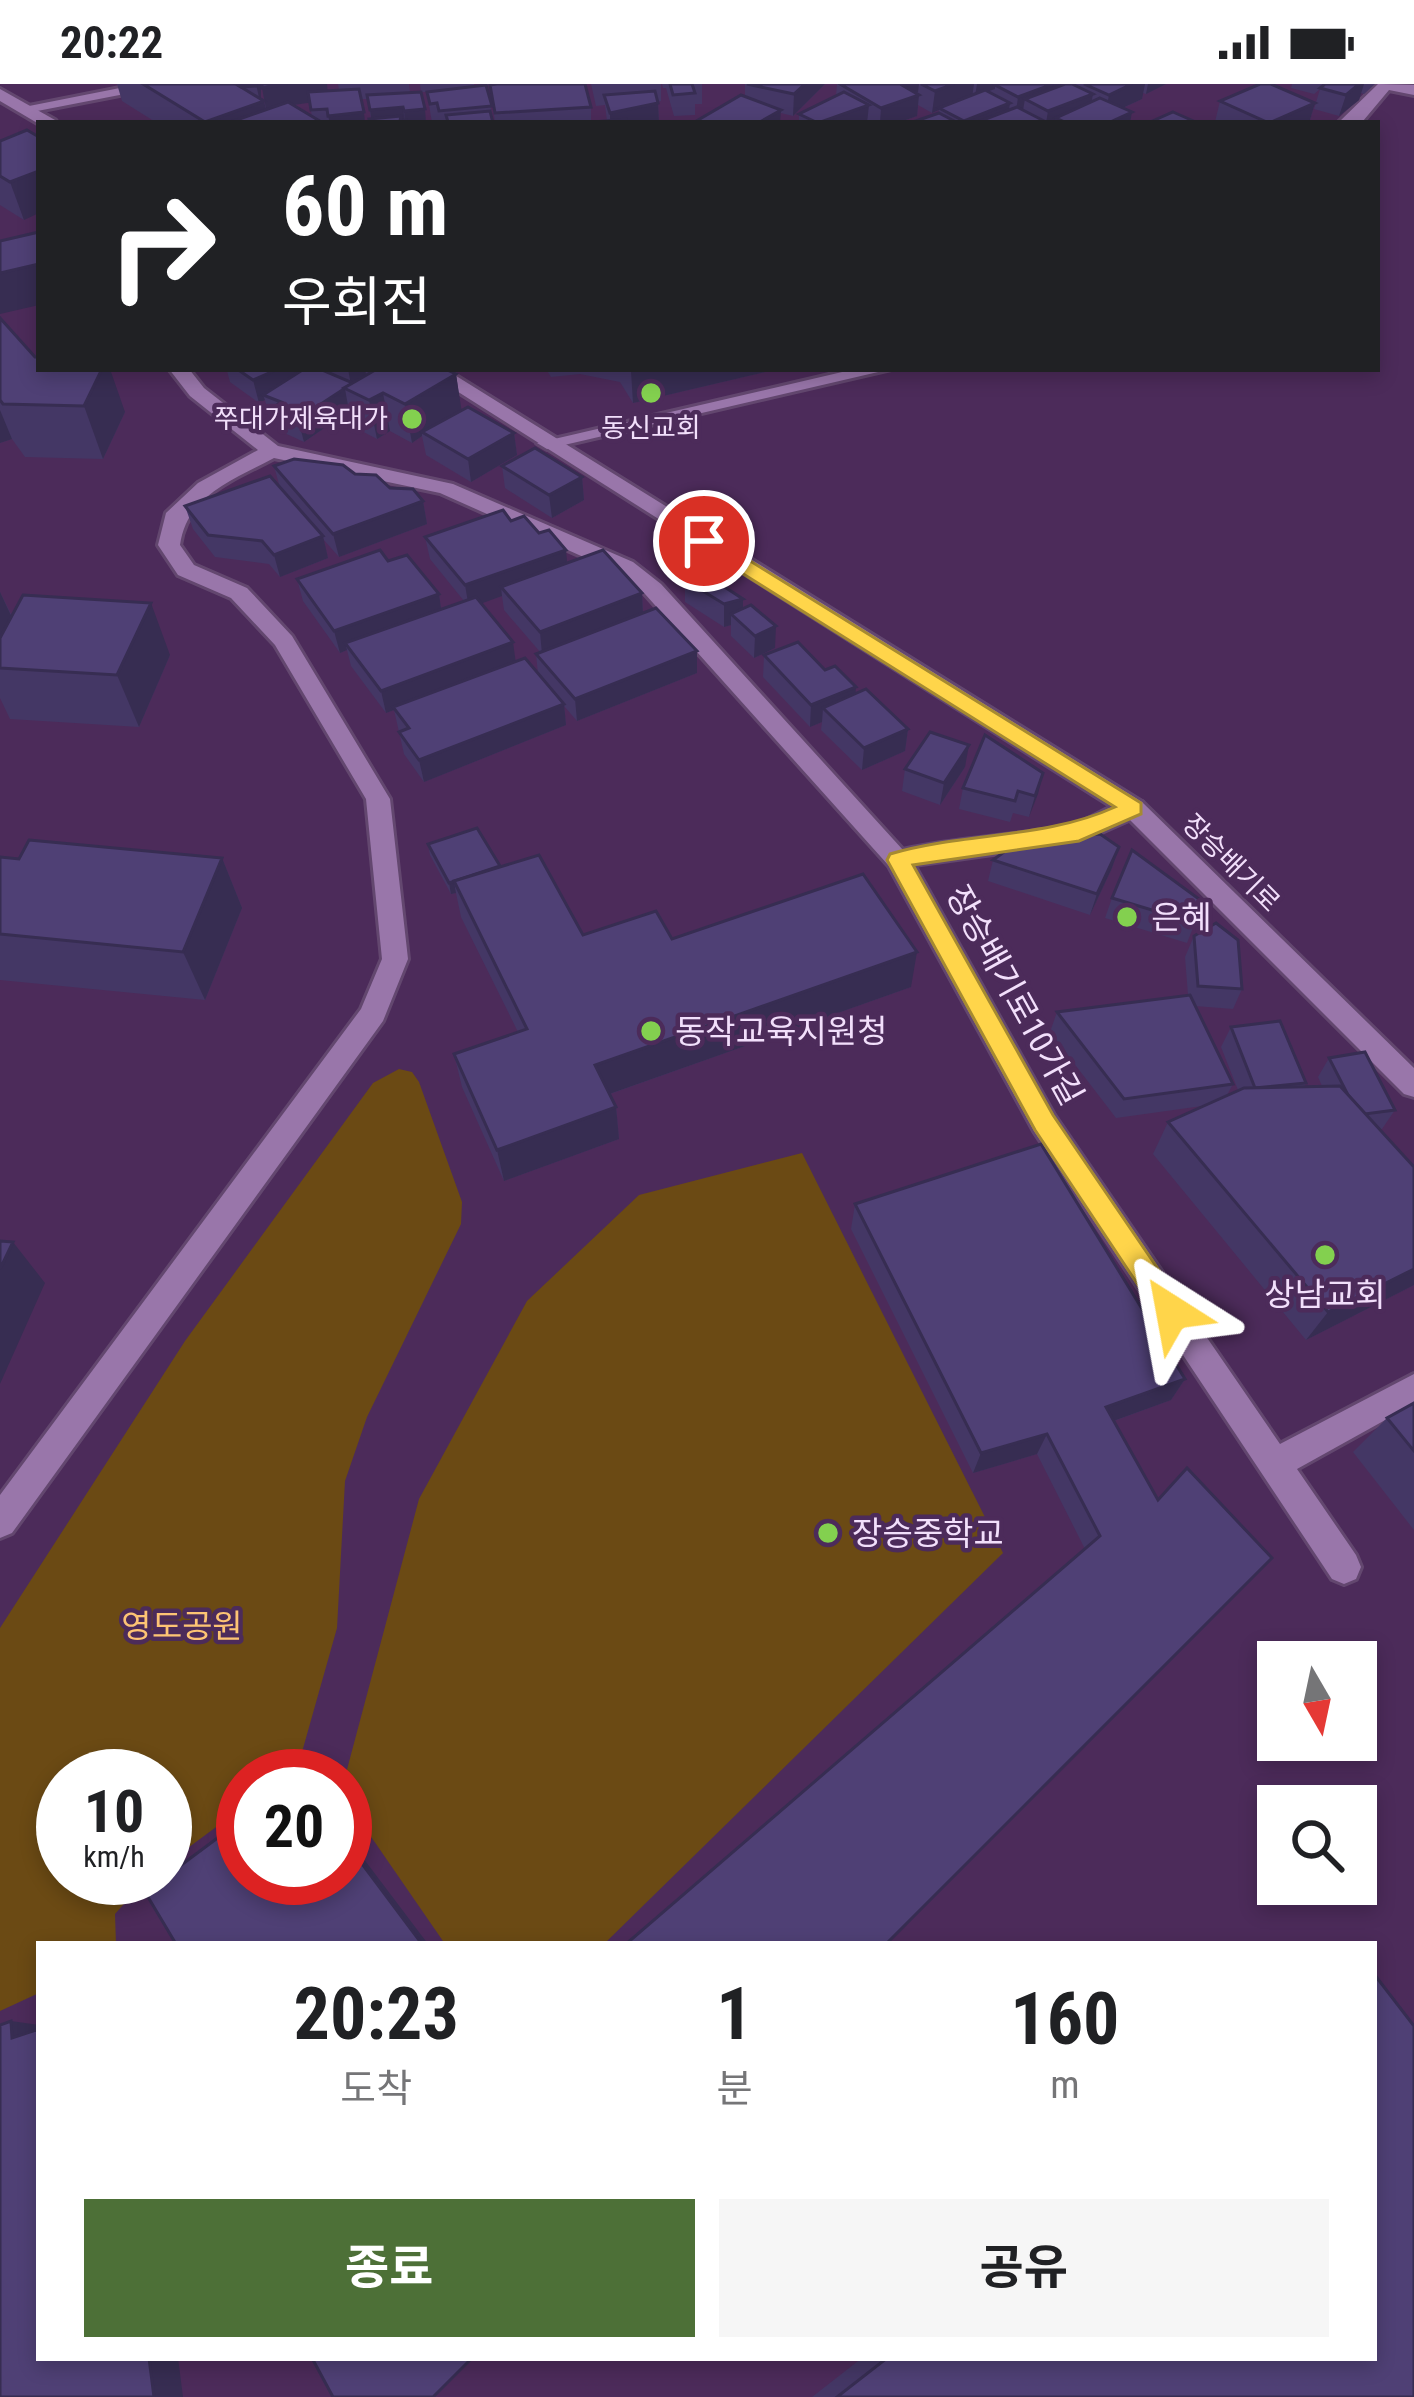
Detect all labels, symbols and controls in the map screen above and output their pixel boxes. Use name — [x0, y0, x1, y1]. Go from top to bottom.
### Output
text: 20:22 — [60, 16, 163, 69]
text: 60 m — [282, 157, 449, 256]
icon: right — [84, 168, 240, 324]
text: 우회전 — [282, 271, 431, 334]
marker: 동신교회 — [638, 380, 664, 406]
place label: 쭈대가제육대가 — [214, 403, 388, 435]
marker: 쭈대가제육대가 — [399, 406, 425, 432]
place label: 동신교회 — [601, 412, 701, 444]
pin — [653, 490, 755, 592]
icon: arrive — [671, 508, 737, 574]
street label: 장승배기로 — [1176, 808, 1286, 918]
street label: 장승배기로10가길 — [939, 878, 1091, 1112]
place label: 은혜 — [1151, 898, 1212, 937]
marker: 은혜 — [1114, 904, 1140, 930]
place label: 동작교육지원청 — [675, 1012, 888, 1051]
marker: 동작교육지원청 — [638, 1018, 664, 1044]
marker: 상남교회 — [1312, 1242, 1338, 1268]
position arrow — [1109, 1249, 1235, 1375]
place label: 상남교회 — [1264, 1275, 1386, 1314]
place label: 장승중학교 — [852, 1514, 1004, 1553]
marker: 장승중학교 — [815, 1520, 841, 1546]
park label: 영도공원 — [121, 1607, 243, 1646]
north arrow — [1257, 1641, 1377, 1761]
map controls — [1257, 1641, 1377, 1905]
speed limit sign: 20 — [216, 1749, 372, 1905]
text: 10 — [84, 1776, 144, 1847]
button: search — [1257, 1785, 1377, 1905]
text: km/h — [83, 1839, 145, 1874]
text: 20:23 — [294, 1972, 459, 2057]
text: 1 — [716, 1972, 753, 2057]
text: 160 — [1010, 1977, 1119, 2062]
text: m — [1050, 2062, 1080, 2108]
text: 도착 — [340, 2066, 412, 2112]
text: 분 — [717, 2066, 752, 2112]
button: 종료 — [84, 2199, 695, 2337]
button: 공유 — [719, 2199, 1329, 2337]

